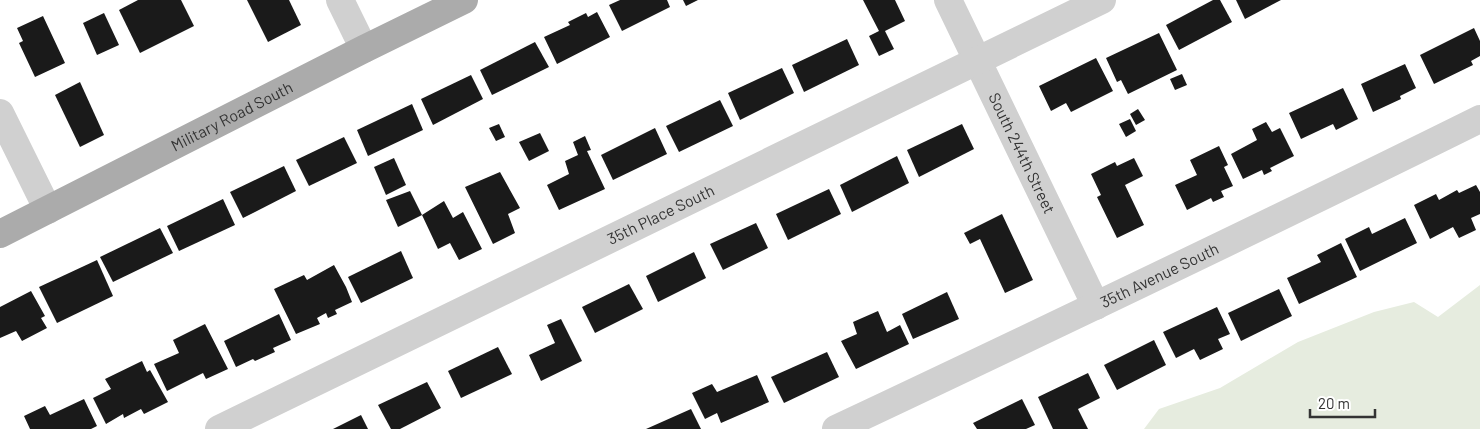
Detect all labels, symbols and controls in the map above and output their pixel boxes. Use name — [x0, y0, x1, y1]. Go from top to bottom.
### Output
street label: Military Road South — [168, 77, 296, 155]
street label: South 244th Street — [985, 89, 1060, 216]
street label: 35th Place South — [604, 180, 717, 248]
street label: 35th Avenue South — [1097, 238, 1221, 311]
scale bar — [1310, 386, 1375, 418]
text: 20 m — [1318, 394, 1350, 412]

